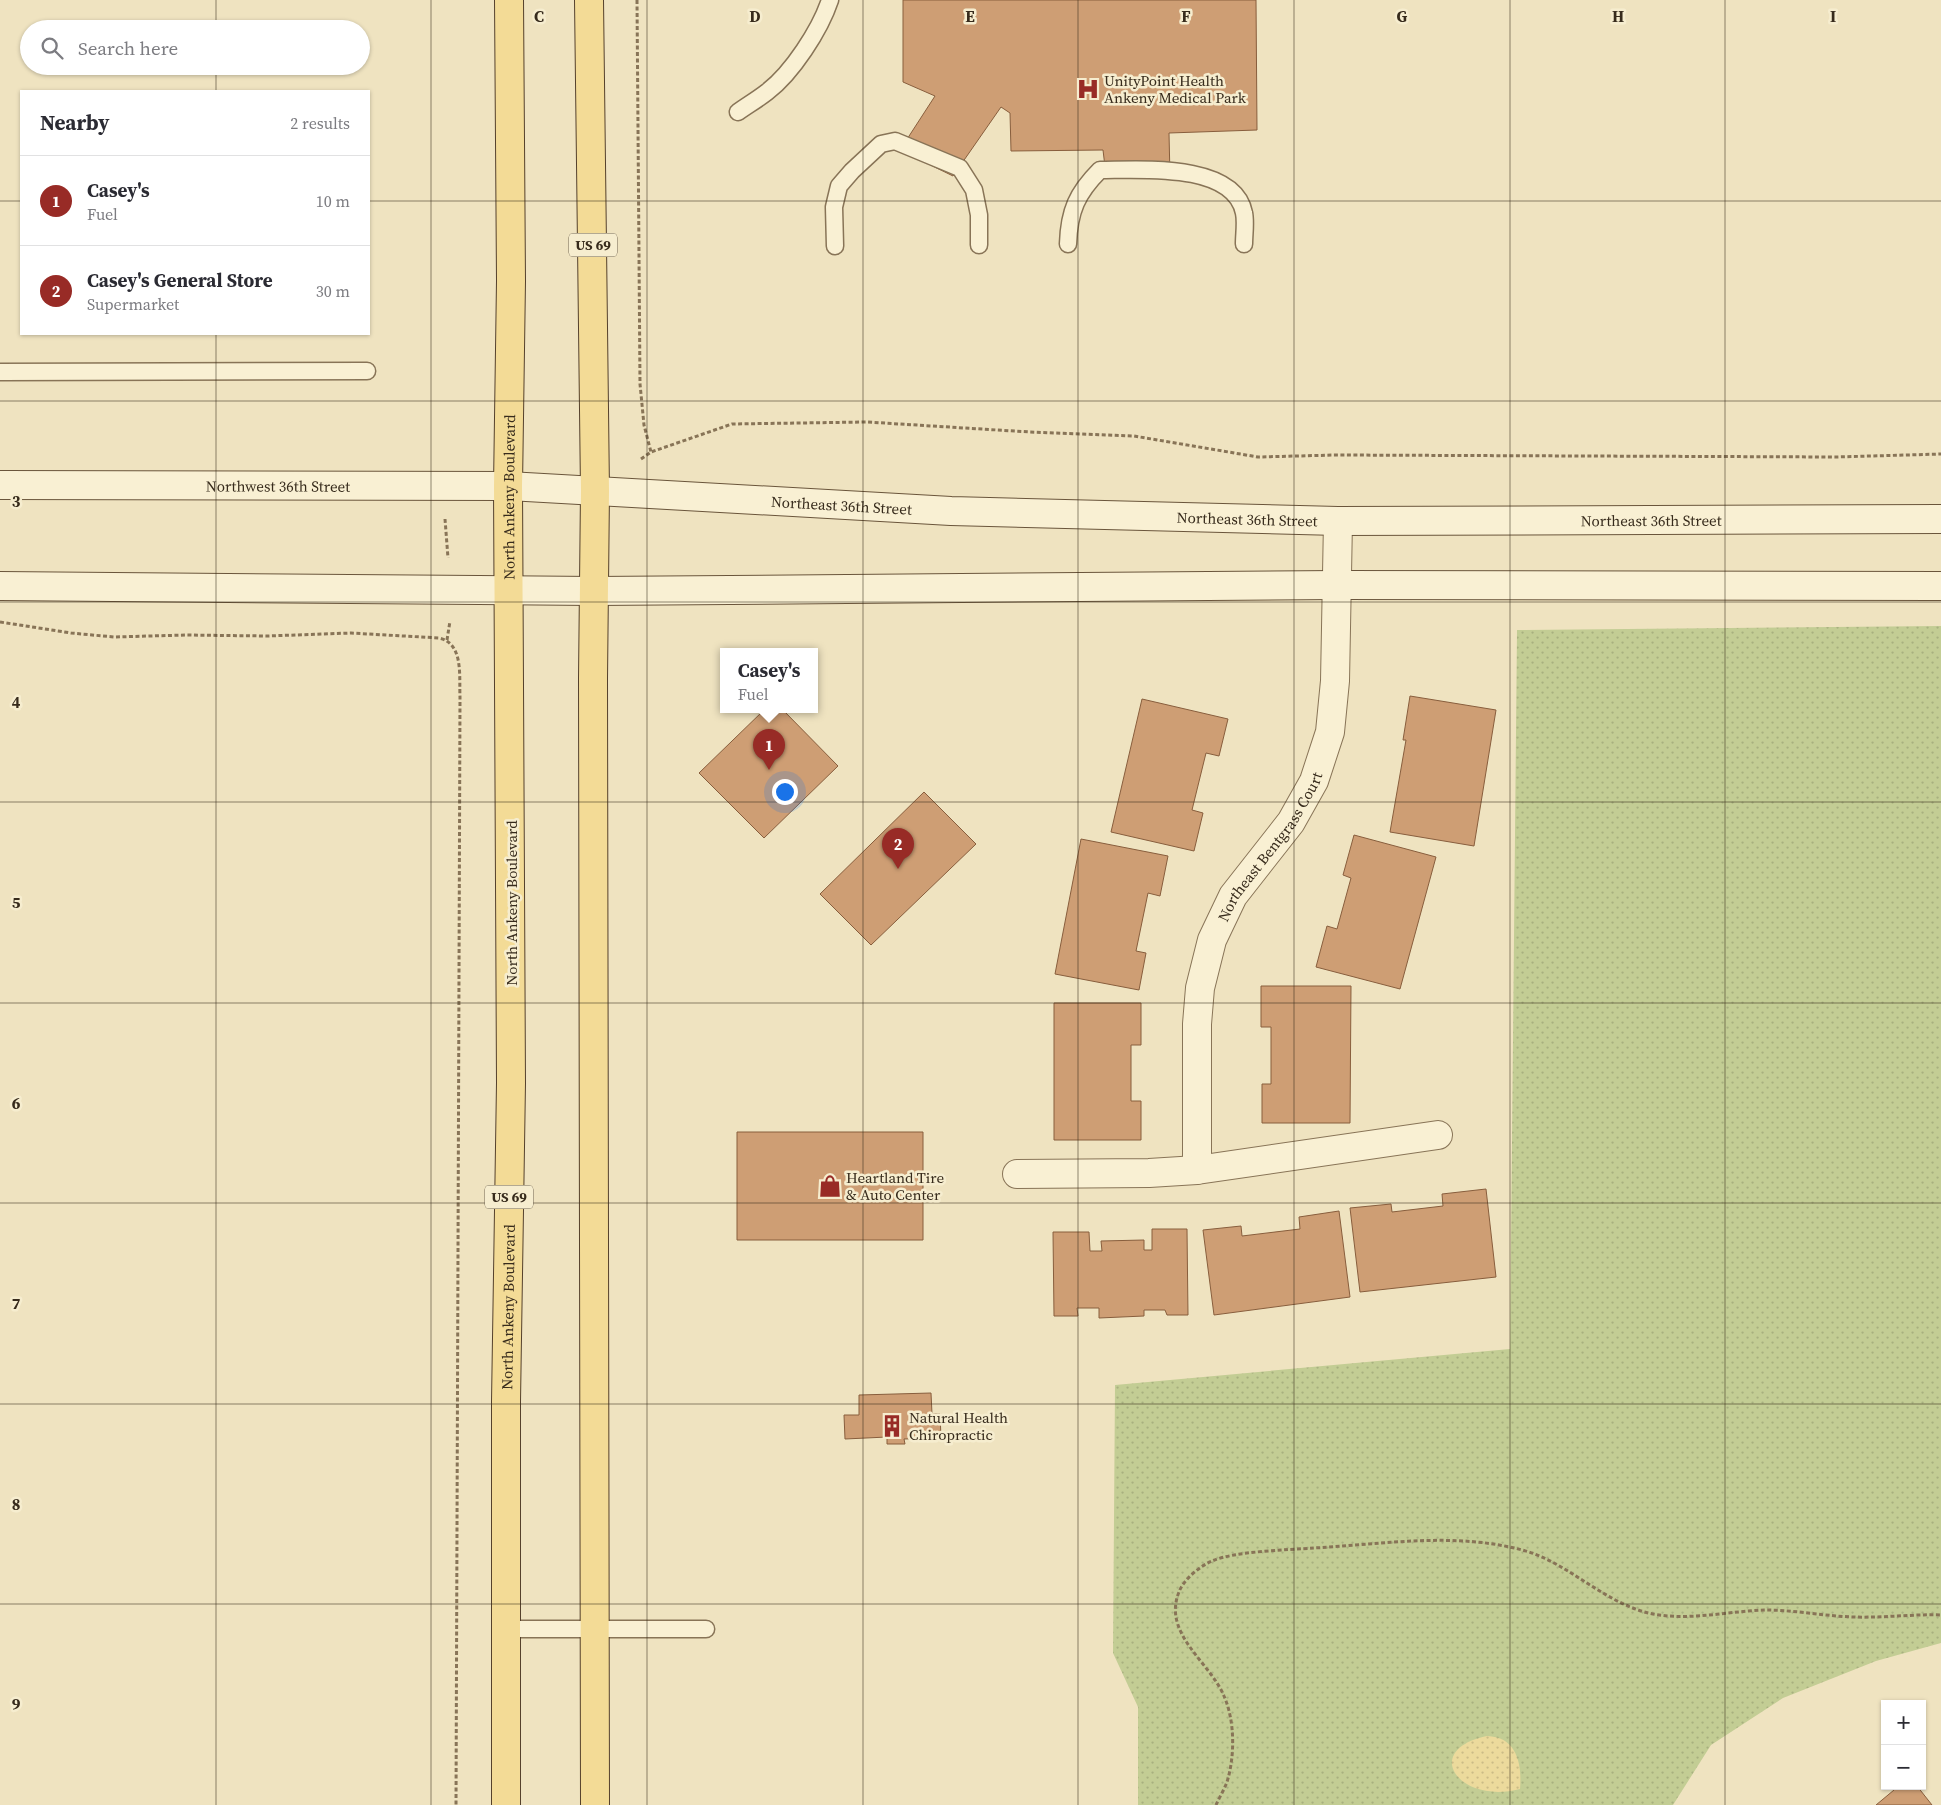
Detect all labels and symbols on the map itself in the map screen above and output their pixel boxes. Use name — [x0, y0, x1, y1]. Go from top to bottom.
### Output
text: C — [534, 5, 544, 27]
text: D — [749, 5, 761, 27]
text: E — [965, 5, 975, 27]
text: F — [1181, 5, 1191, 27]
text: G — [1397, 5, 1408, 27]
text: H — [1612, 5, 1624, 27]
text: I — [1830, 5, 1836, 27]
place label: UnityPoint Health Ankeny Medical Park — [1104, 70, 1247, 108]
hospital icon: UnityPoint Health Ankeny Medical Park — [1075, 76, 1101, 102]
road number: US 69 — [569, 234, 617, 256]
street label: North Ankeny Boulevard — [497, 414, 520, 580]
street label: Northwest 36th Street — [206, 475, 350, 496]
text: 3 — [12, 490, 21, 512]
street label: Northeast 36th Street — [770, 490, 913, 519]
street label: Northeast 36th Street — [1176, 506, 1318, 531]
street label: Northeast 36th Street — [1581, 509, 1722, 531]
text: 4 — [12, 691, 21, 713]
pin: 1 — [753, 729, 785, 770]
street label: Northeast Bentgrass Court — [1212, 769, 1327, 925]
your location — [772, 779, 798, 805]
street label: North Ankeny Boulevard — [501, 820, 522, 986]
pin: 2 — [882, 828, 914, 869]
text: 5 — [12, 891, 21, 913]
text: 6 — [12, 1092, 21, 1114]
place label: Heartland Tire & Auto Center — [846, 1167, 944, 1205]
shop icon: Heartland Tire & Auto Center — [817, 1173, 843, 1199]
road number: US 69 — [485, 1186, 533, 1208]
street label: North Ankeny Boulevard — [496, 1224, 519, 1390]
text: 7 — [12, 1292, 21, 1314]
place label: Natural Health Chiropractic — [909, 1407, 1008, 1445]
building icon: Natural Health Chiropractic — [879, 1413, 905, 1439]
text: 8 — [12, 1493, 20, 1515]
text: 9 — [12, 1693, 21, 1715]

